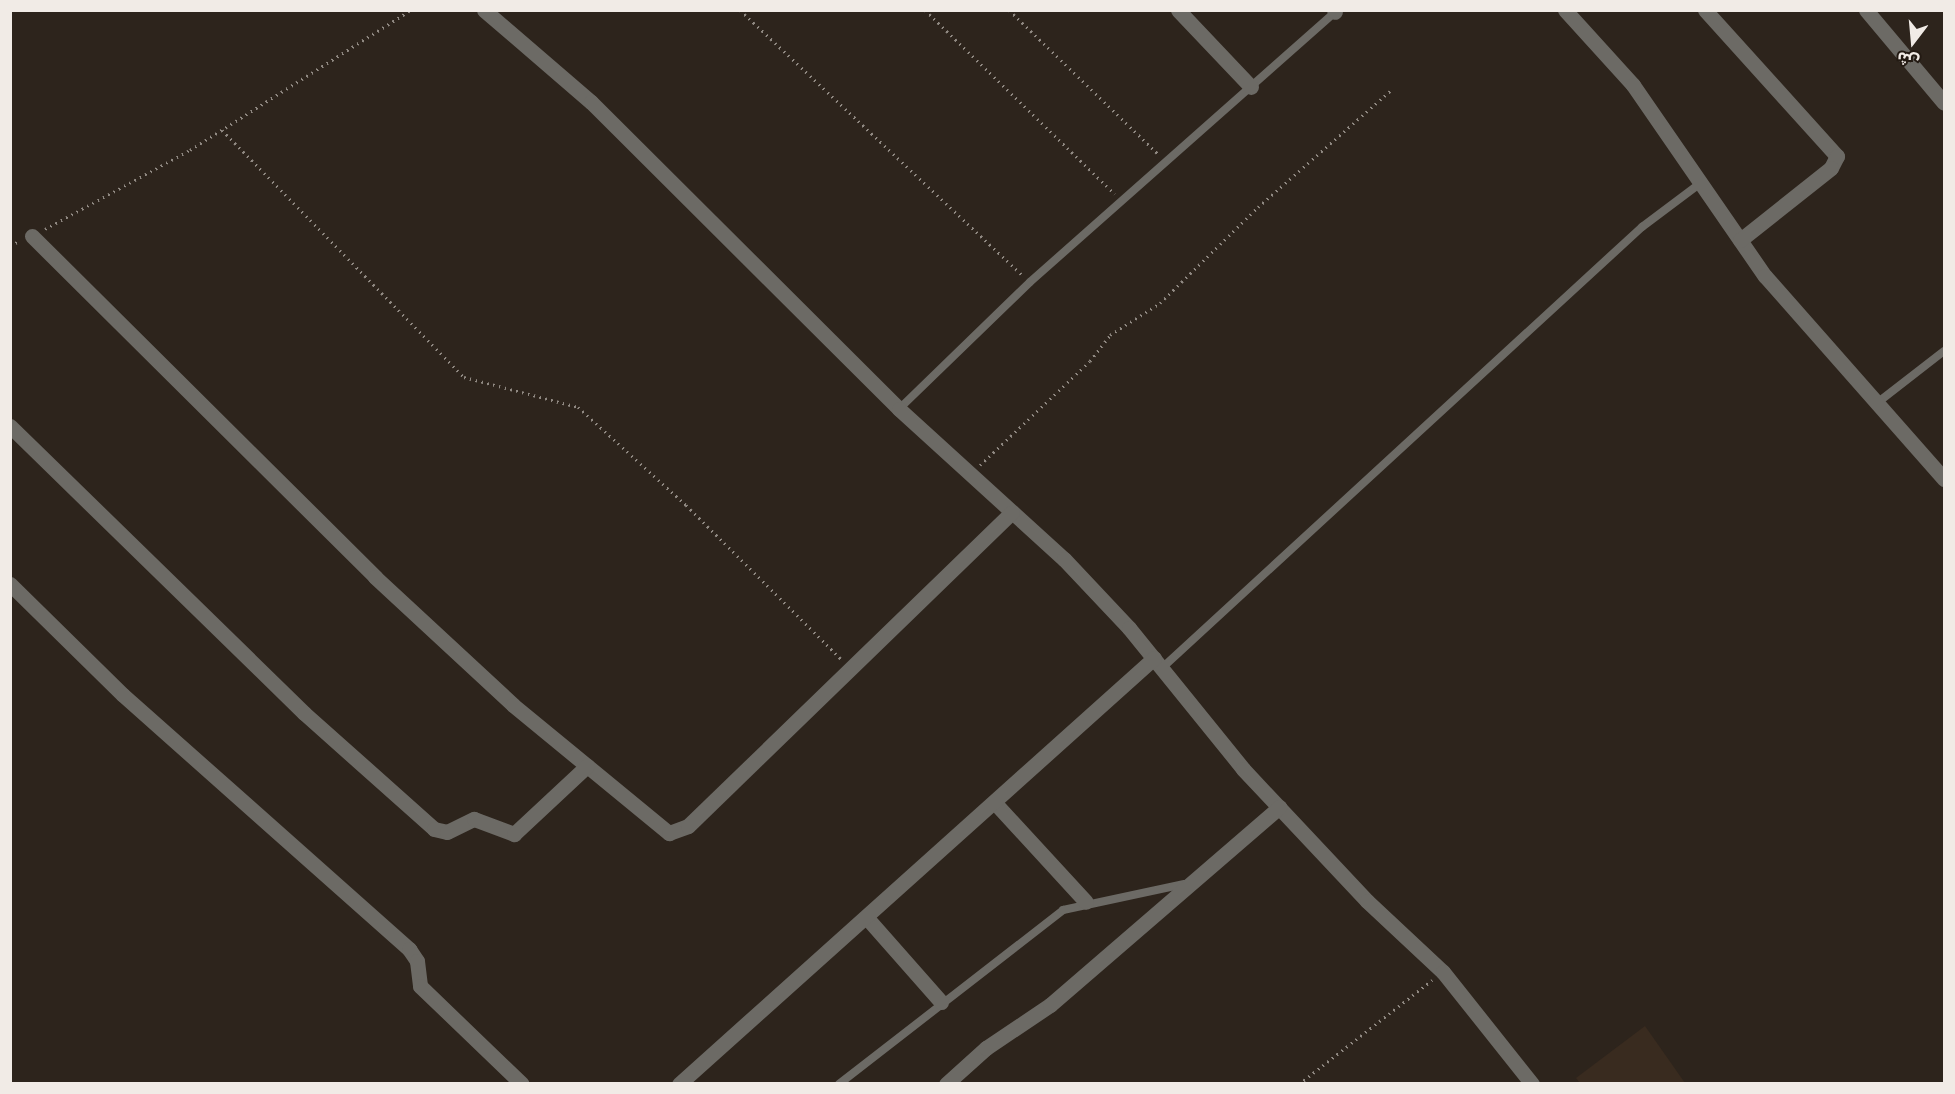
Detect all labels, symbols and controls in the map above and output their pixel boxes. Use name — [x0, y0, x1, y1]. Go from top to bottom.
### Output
north arrow — [1883, 12, 1943, 72]
text: ش — [1895, 48, 1921, 72]

